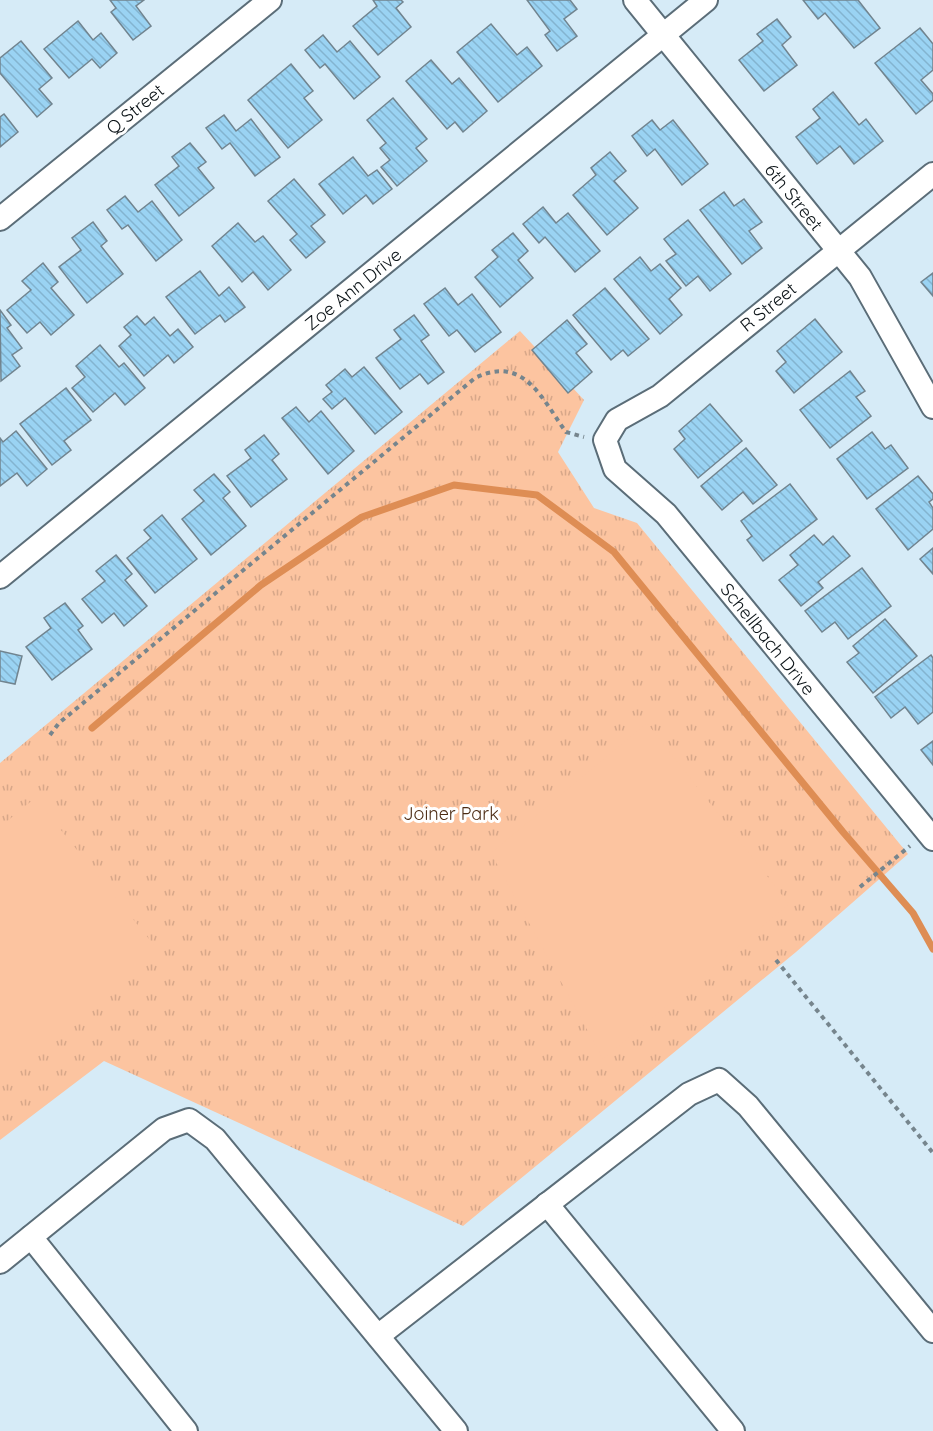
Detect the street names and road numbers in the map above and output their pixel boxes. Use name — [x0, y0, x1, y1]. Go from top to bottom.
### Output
street label: Q Street — [101, 79, 169, 139]
street label: 6th Street — [760, 159, 828, 235]
street label: Zoe Ann Drive — [300, 243, 406, 335]
street label: R Street — [735, 277, 801, 337]
street label: Schellbach Drive — [716, 578, 820, 700]

